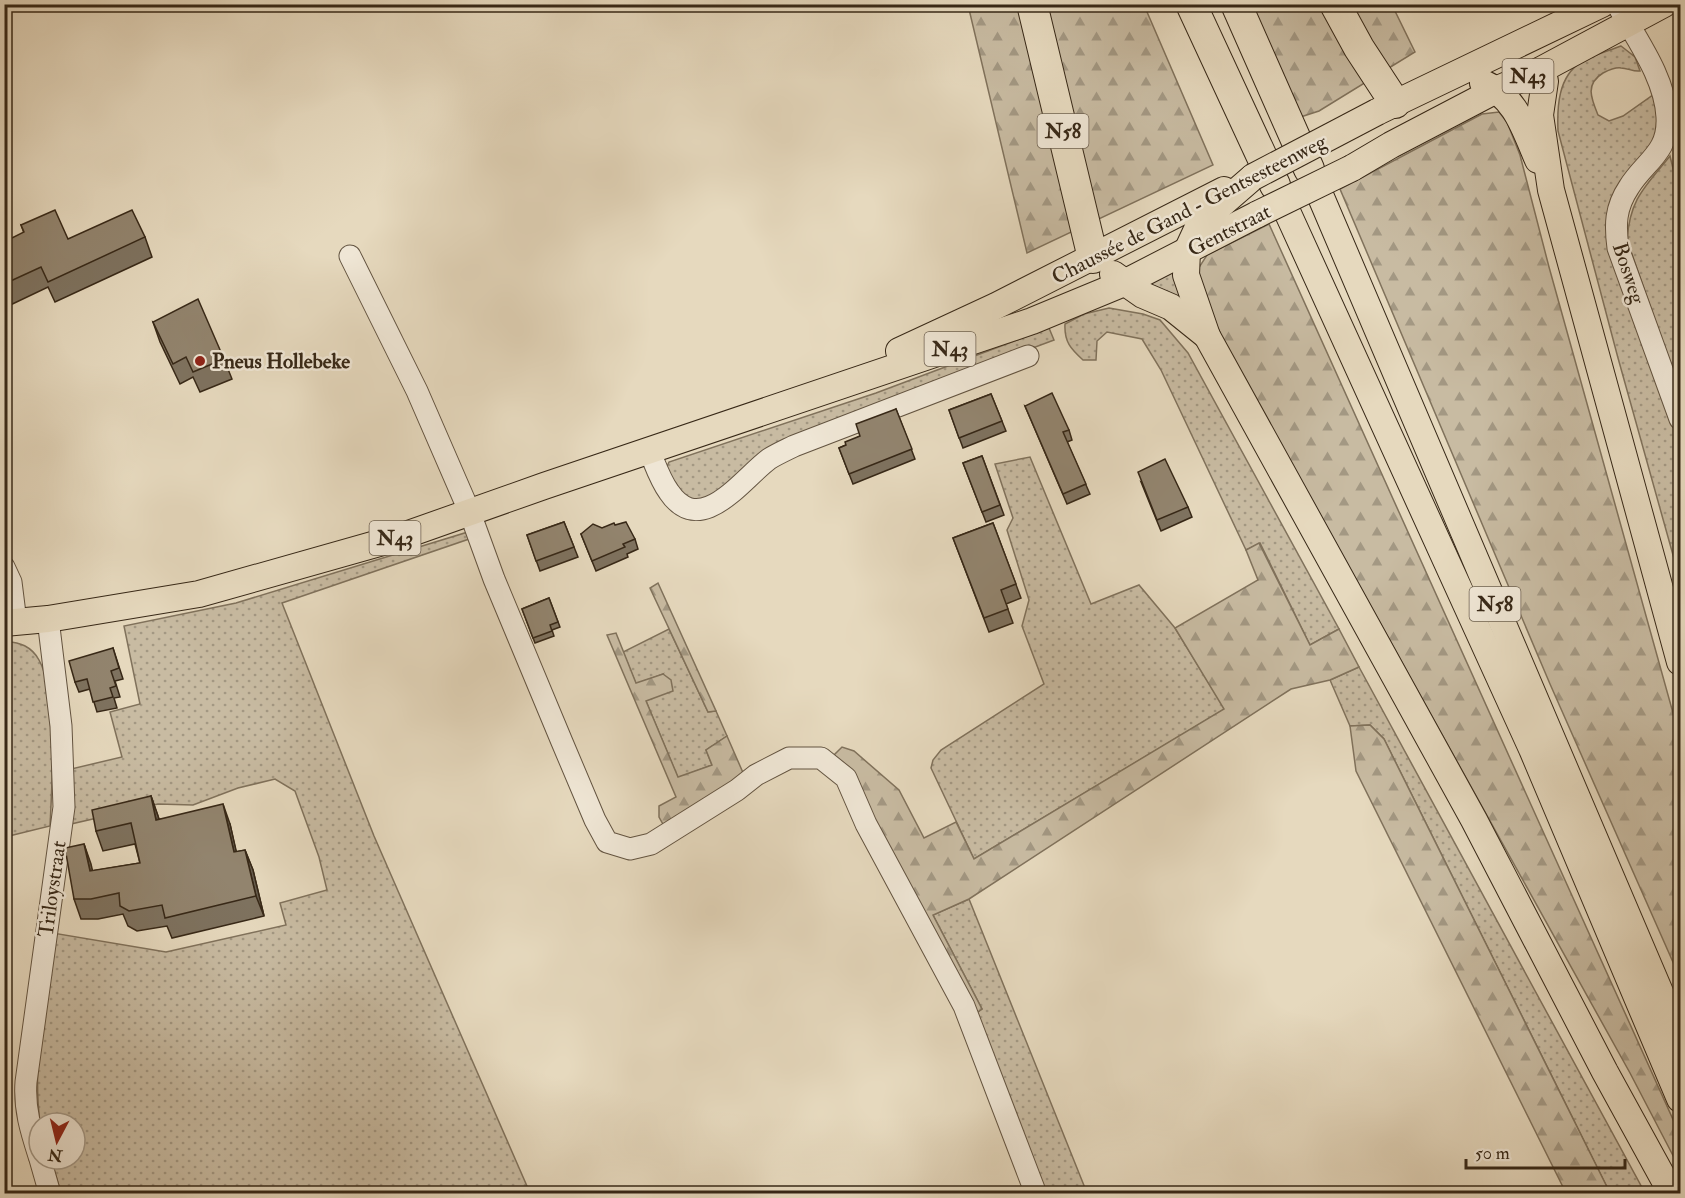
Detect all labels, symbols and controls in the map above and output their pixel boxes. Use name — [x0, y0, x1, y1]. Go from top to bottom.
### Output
road number: N43 — [1502, 59, 1553, 93]
road number: N58 — [1038, 114, 1088, 148]
street label: Chaussée de Gand - Gentsesteenweg — [1047, 128, 1332, 291]
street label: Gentstraat — [1183, 198, 1276, 263]
street label: Bosweg — [1606, 239, 1651, 308]
road number: N43 — [924, 332, 976, 366]
place label: Pneus Hollebeke — [212, 348, 350, 375]
marker: Pneus Hollebeke — [193, 354, 207, 368]
road number: N43 — [370, 521, 420, 555]
road number: N58 — [1470, 587, 1520, 621]
street label: Triloystraat — [32, 839, 73, 939]
north arrow — [27, 1111, 87, 1171]
scale bar — [1466, 1132, 1625, 1170]
text: 50 m — [1475, 1142, 1510, 1165]
text: N — [46, 1144, 65, 1166]

